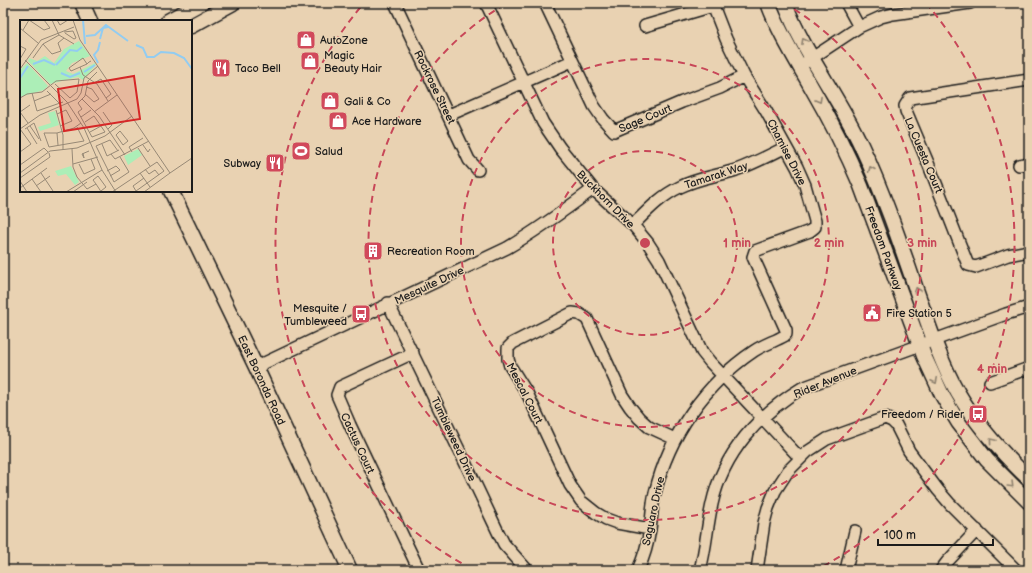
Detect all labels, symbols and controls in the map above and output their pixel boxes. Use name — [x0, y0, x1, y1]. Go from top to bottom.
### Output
inset map — [20, 20, 192, 192]
shop icon: AutoZone — [295, 29, 317, 51]
place label: AutoZone — [320, 34, 368, 47]
one-way arrow — [801, 38, 809, 46]
street label: Rockrose Street — [411, 48, 458, 127]
place label: Magic Beauty Hair — [324, 49, 383, 75]
shop icon: Magic Beauty Hair — [299, 50, 321, 72]
restaurant icon: Taco Bell — [210, 57, 232, 79]
place label: Taco Bell — [235, 62, 281, 75]
shop icon: Gali & Co — [319, 90, 341, 112]
place label: Gali & Co — [344, 95, 391, 108]
one-way arrow — [814, 96, 822, 103]
street label: Sage Court — [617, 101, 674, 135]
shop icon: Ace Hardware — [327, 110, 349, 132]
place label: Ace Hardware — [352, 115, 422, 128]
street label: La Cuesta Court — [902, 115, 946, 196]
street label: Chamise Drive — [764, 117, 809, 188]
sports icon: Salud — [290, 140, 312, 162]
place label: Salud — [315, 145, 343, 158]
restaurant icon: Subway — [264, 152, 286, 174]
place label: Subway — [224, 157, 261, 170]
street label: Tamarak Way — [683, 159, 749, 192]
one-way arrow — [868, 165, 876, 173]
street label: Buckhorn Drive — [574, 168, 638, 231]
street label: Freedom Parkway — [862, 204, 905, 292]
centre of rings — [638, 236, 652, 250]
text: 1 min — [723, 236, 751, 251]
text: 2 min — [814, 236, 844, 251]
text: 3 min — [907, 236, 937, 251]
building icon: Recreation Room — [362, 240, 384, 262]
place label: Recreation Room — [387, 245, 474, 258]
street label: Mesquite Drive — [392, 264, 466, 307]
one-way arrow — [913, 287, 921, 294]
place label: Mesquite / Tumbleweed — [284, 302, 347, 328]
public building icon: Fire Station 5 — [861, 302, 883, 324]
bus stop icon: Mesquite / Tumbleweed — [350, 303, 372, 325]
place label: Fire Station 5 — [886, 307, 952, 320]
street label: East Boronda Road — [235, 333, 288, 427]
street label: Mescal Court — [504, 361, 546, 426]
text: 4 min — [977, 362, 1007, 377]
street label: Rider Avenue — [792, 364, 859, 401]
one-way arrow — [930, 377, 938, 384]
street label: Tumbleweed Drive — [428, 395, 479, 484]
bus stop icon: Freedom / Rider — [967, 403, 989, 425]
place label: Freedom / Rider — [881, 408, 965, 421]
street label: Cactus Court — [338, 411, 378, 476]
one-way arrow — [990, 439, 997, 446]
street label: Saguaro Drive — [640, 475, 667, 547]
one-way arrow — [1006, 480, 1014, 488]
scale bar — [878, 521, 993, 547]
text: 100 m — [884, 528, 916, 543]

